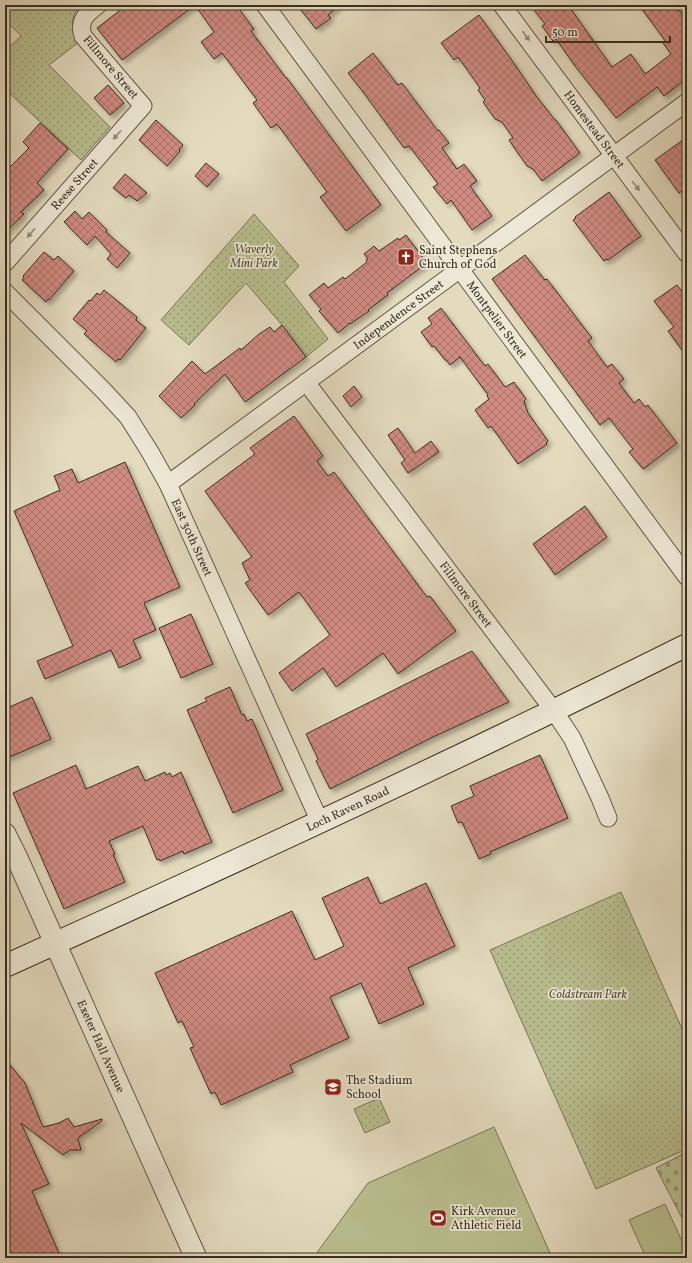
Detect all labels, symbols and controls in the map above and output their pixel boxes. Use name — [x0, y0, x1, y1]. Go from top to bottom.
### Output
scale bar — [546, 18, 670, 44]
text: 50 m — [552, 25, 578, 41]
one-way arrow — [521, 31, 530, 42]
street label: Fillmore Street — [79, 32, 142, 103]
street label: Homestead Street — [559, 88, 628, 172]
one-way arrow — [113, 130, 122, 140]
street label: Reese Street — [48, 155, 102, 214]
one-way arrow — [632, 180, 640, 191]
one-way arrow — [27, 228, 36, 238]
park label: Waverly Mini Park — [229, 242, 278, 272]
place label: Saint Stephens Church of God — [419, 243, 497, 273]
church icon: Saint Stephens Church of God — [396, 247, 416, 267]
street label: Independence Street — [351, 277, 447, 354]
street label: Montpelier Street — [462, 278, 530, 362]
street label: East 30th Street — [167, 497, 216, 579]
street label: Fillmore Street — [435, 559, 495, 631]
street label: Loch Raven Road — [304, 783, 393, 836]
park label: Coldstream Park — [549, 987, 628, 1003]
street label: Exeter Hall Avenue — [73, 998, 128, 1096]
place label: The Stadium School — [346, 1073, 413, 1103]
school or university icon: The Stadium School — [323, 1077, 343, 1097]
place label: Kirk Avenue Athletic Field — [451, 1204, 522, 1234]
sports icon: Kirk Avenue Athletic Field — [428, 1208, 448, 1228]

